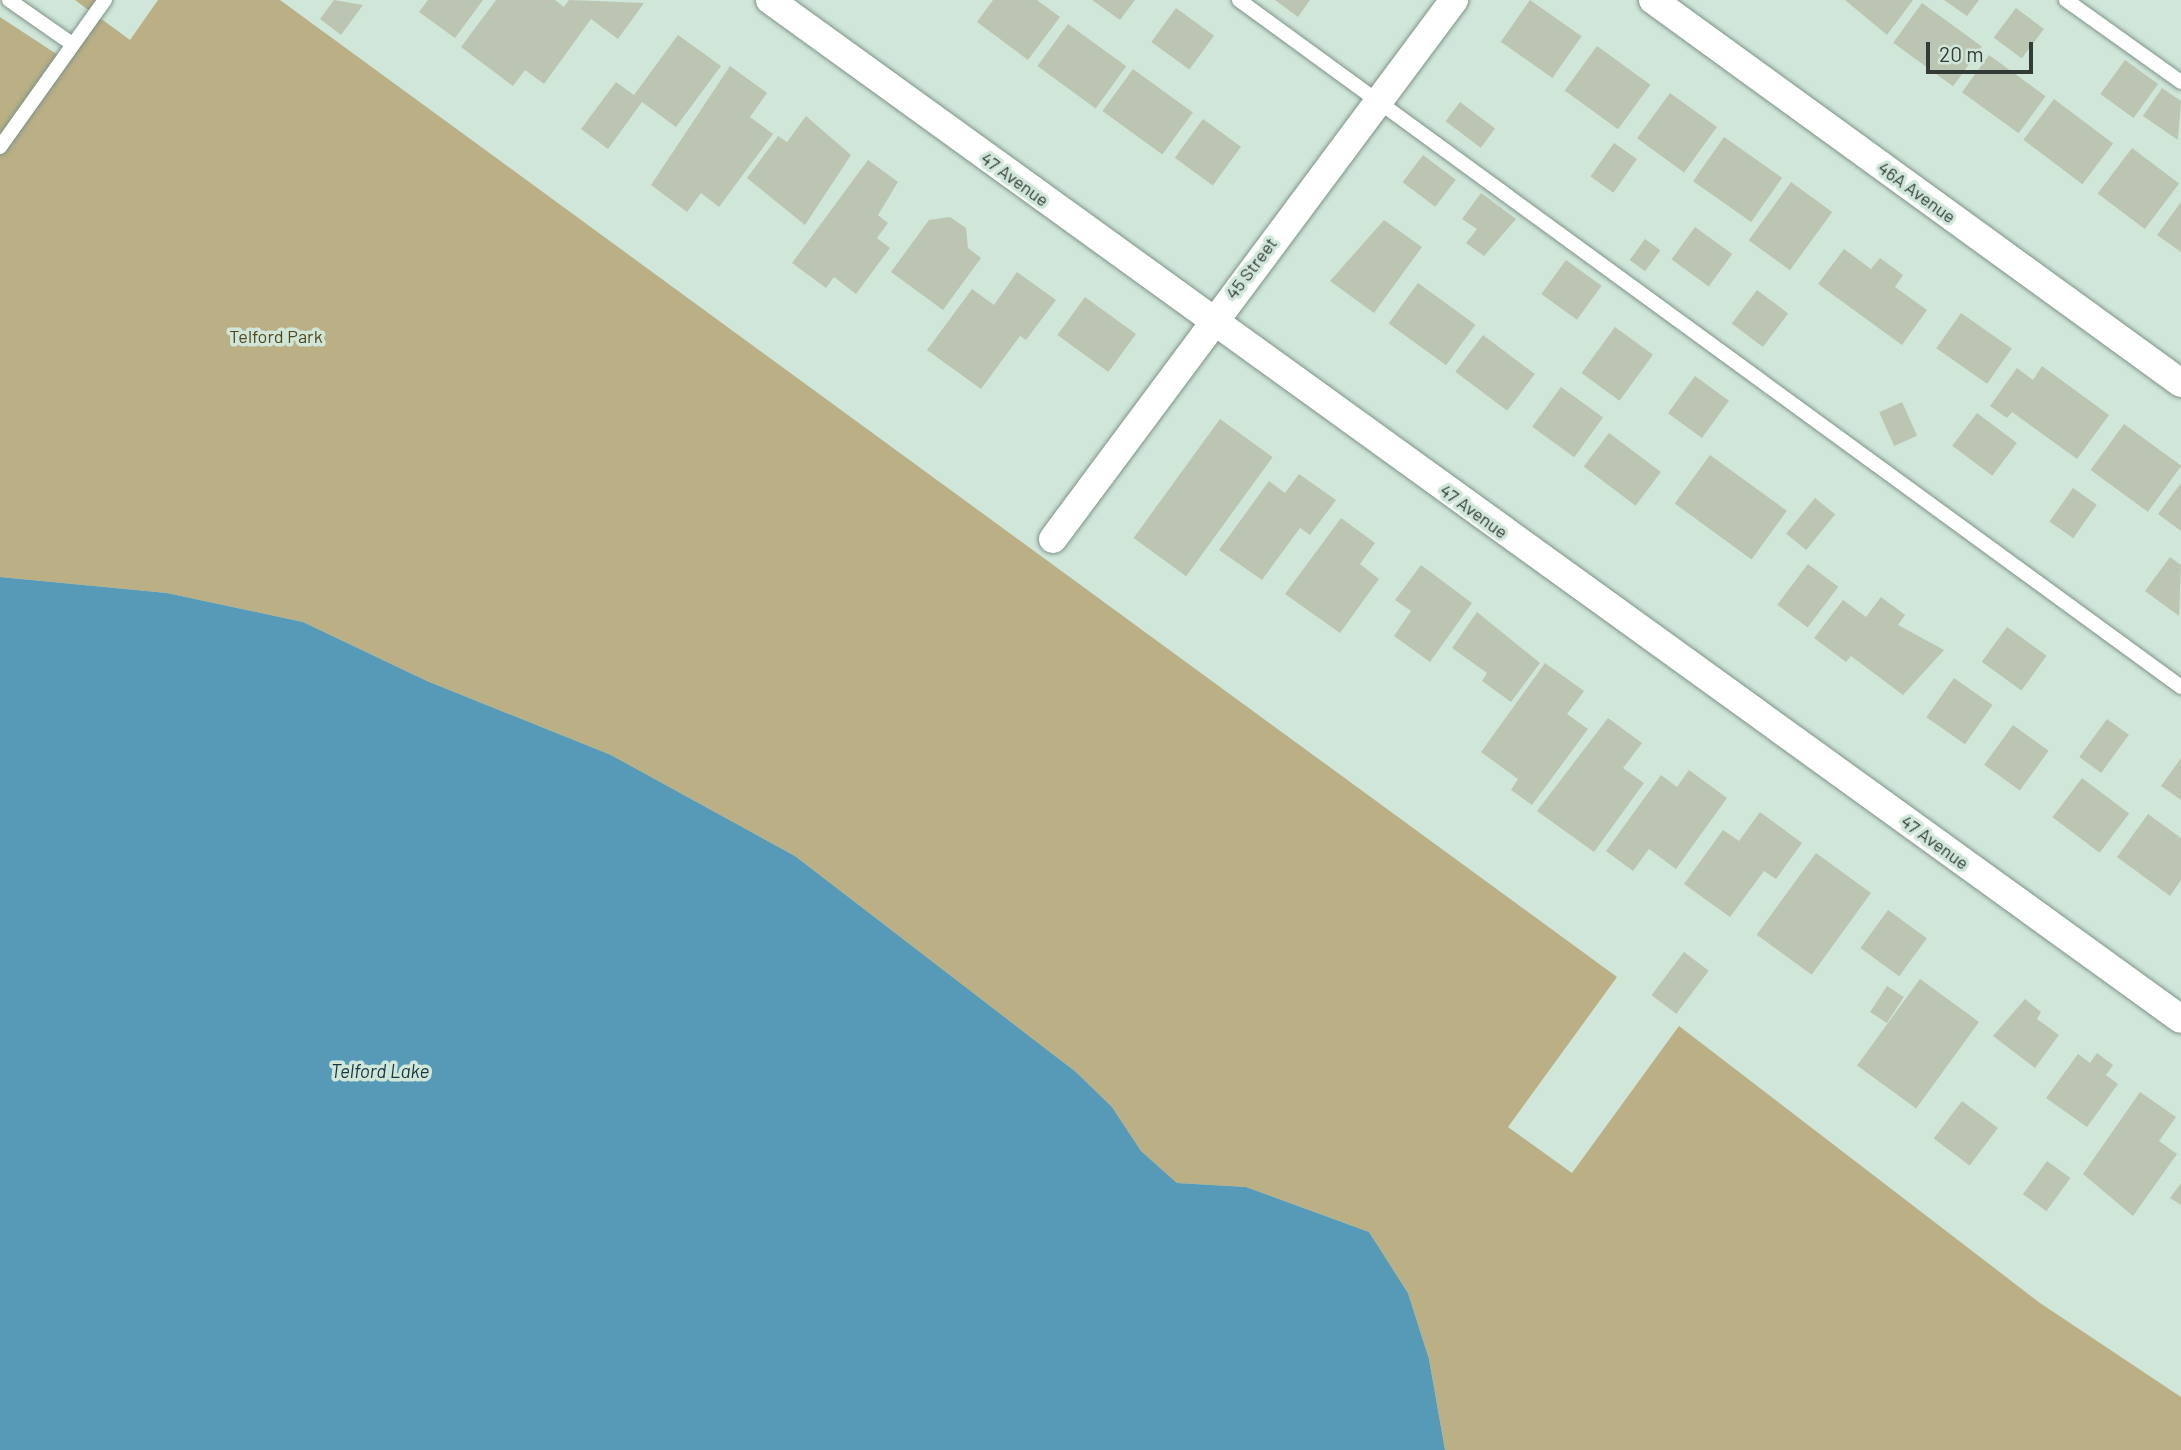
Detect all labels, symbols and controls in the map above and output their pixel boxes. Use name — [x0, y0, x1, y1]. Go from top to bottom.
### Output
scale bar — [1929, 28, 2036, 72]
text: 20 m — [1939, 41, 1984, 66]
street label: 47 Avenue — [977, 147, 1053, 211]
street label: 46A Avenue — [1874, 157, 1960, 227]
street label: 45 Street — [1221, 233, 1281, 303]
park label: Telford Park — [229, 325, 323, 347]
street label: 47 Avenue — [1436, 479, 1512, 543]
street label: 47 Avenue — [1897, 810, 1973, 874]
water label: Telford Lake — [331, 1060, 429, 1082]

